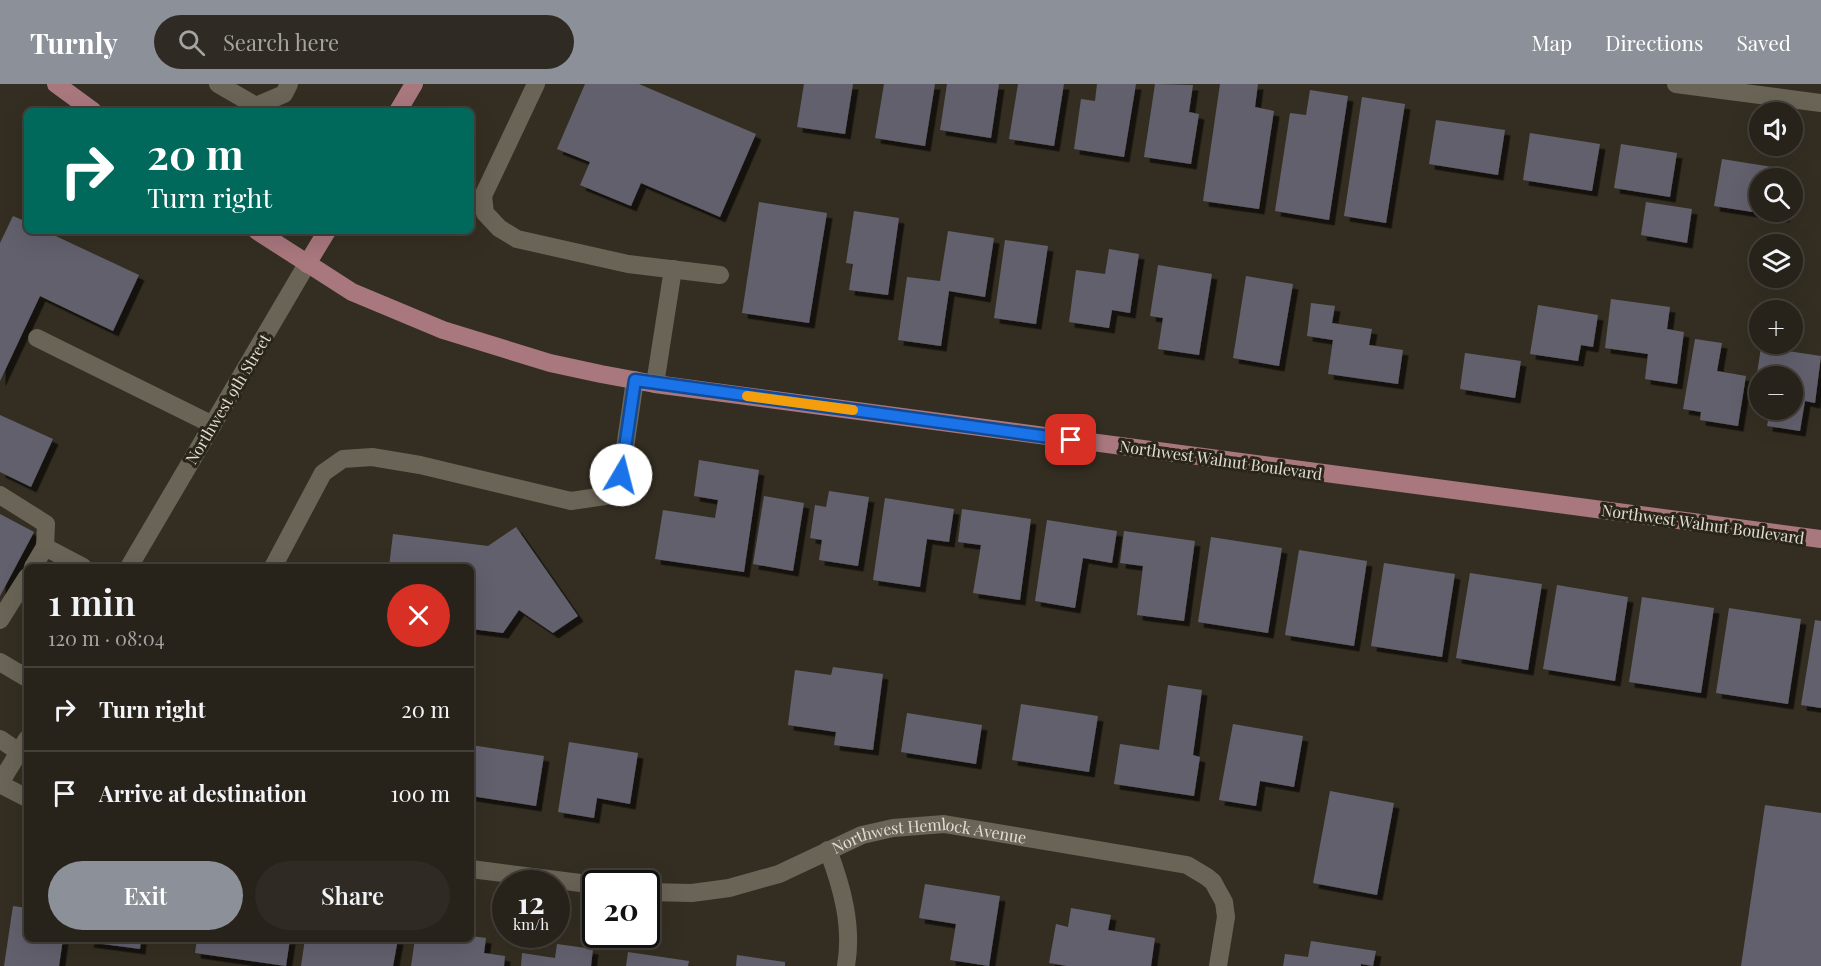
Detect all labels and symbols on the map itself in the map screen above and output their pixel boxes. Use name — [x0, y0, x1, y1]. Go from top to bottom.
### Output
street label: Northwest 9th Street — [180, 329, 275, 468]
pin — [1045, 414, 1096, 465]
street label: Northwest Walnut Boulevard — [1118, 435, 1324, 484]
position arrow — [589, 443, 653, 507]
street label: Northwest Walnut Boulevard — [1600, 499, 1806, 548]
street label: Northwest Hemlock Avenue — [828, 813, 1028, 858]
speed limit sign: 20 — [582, 870, 660, 948]

